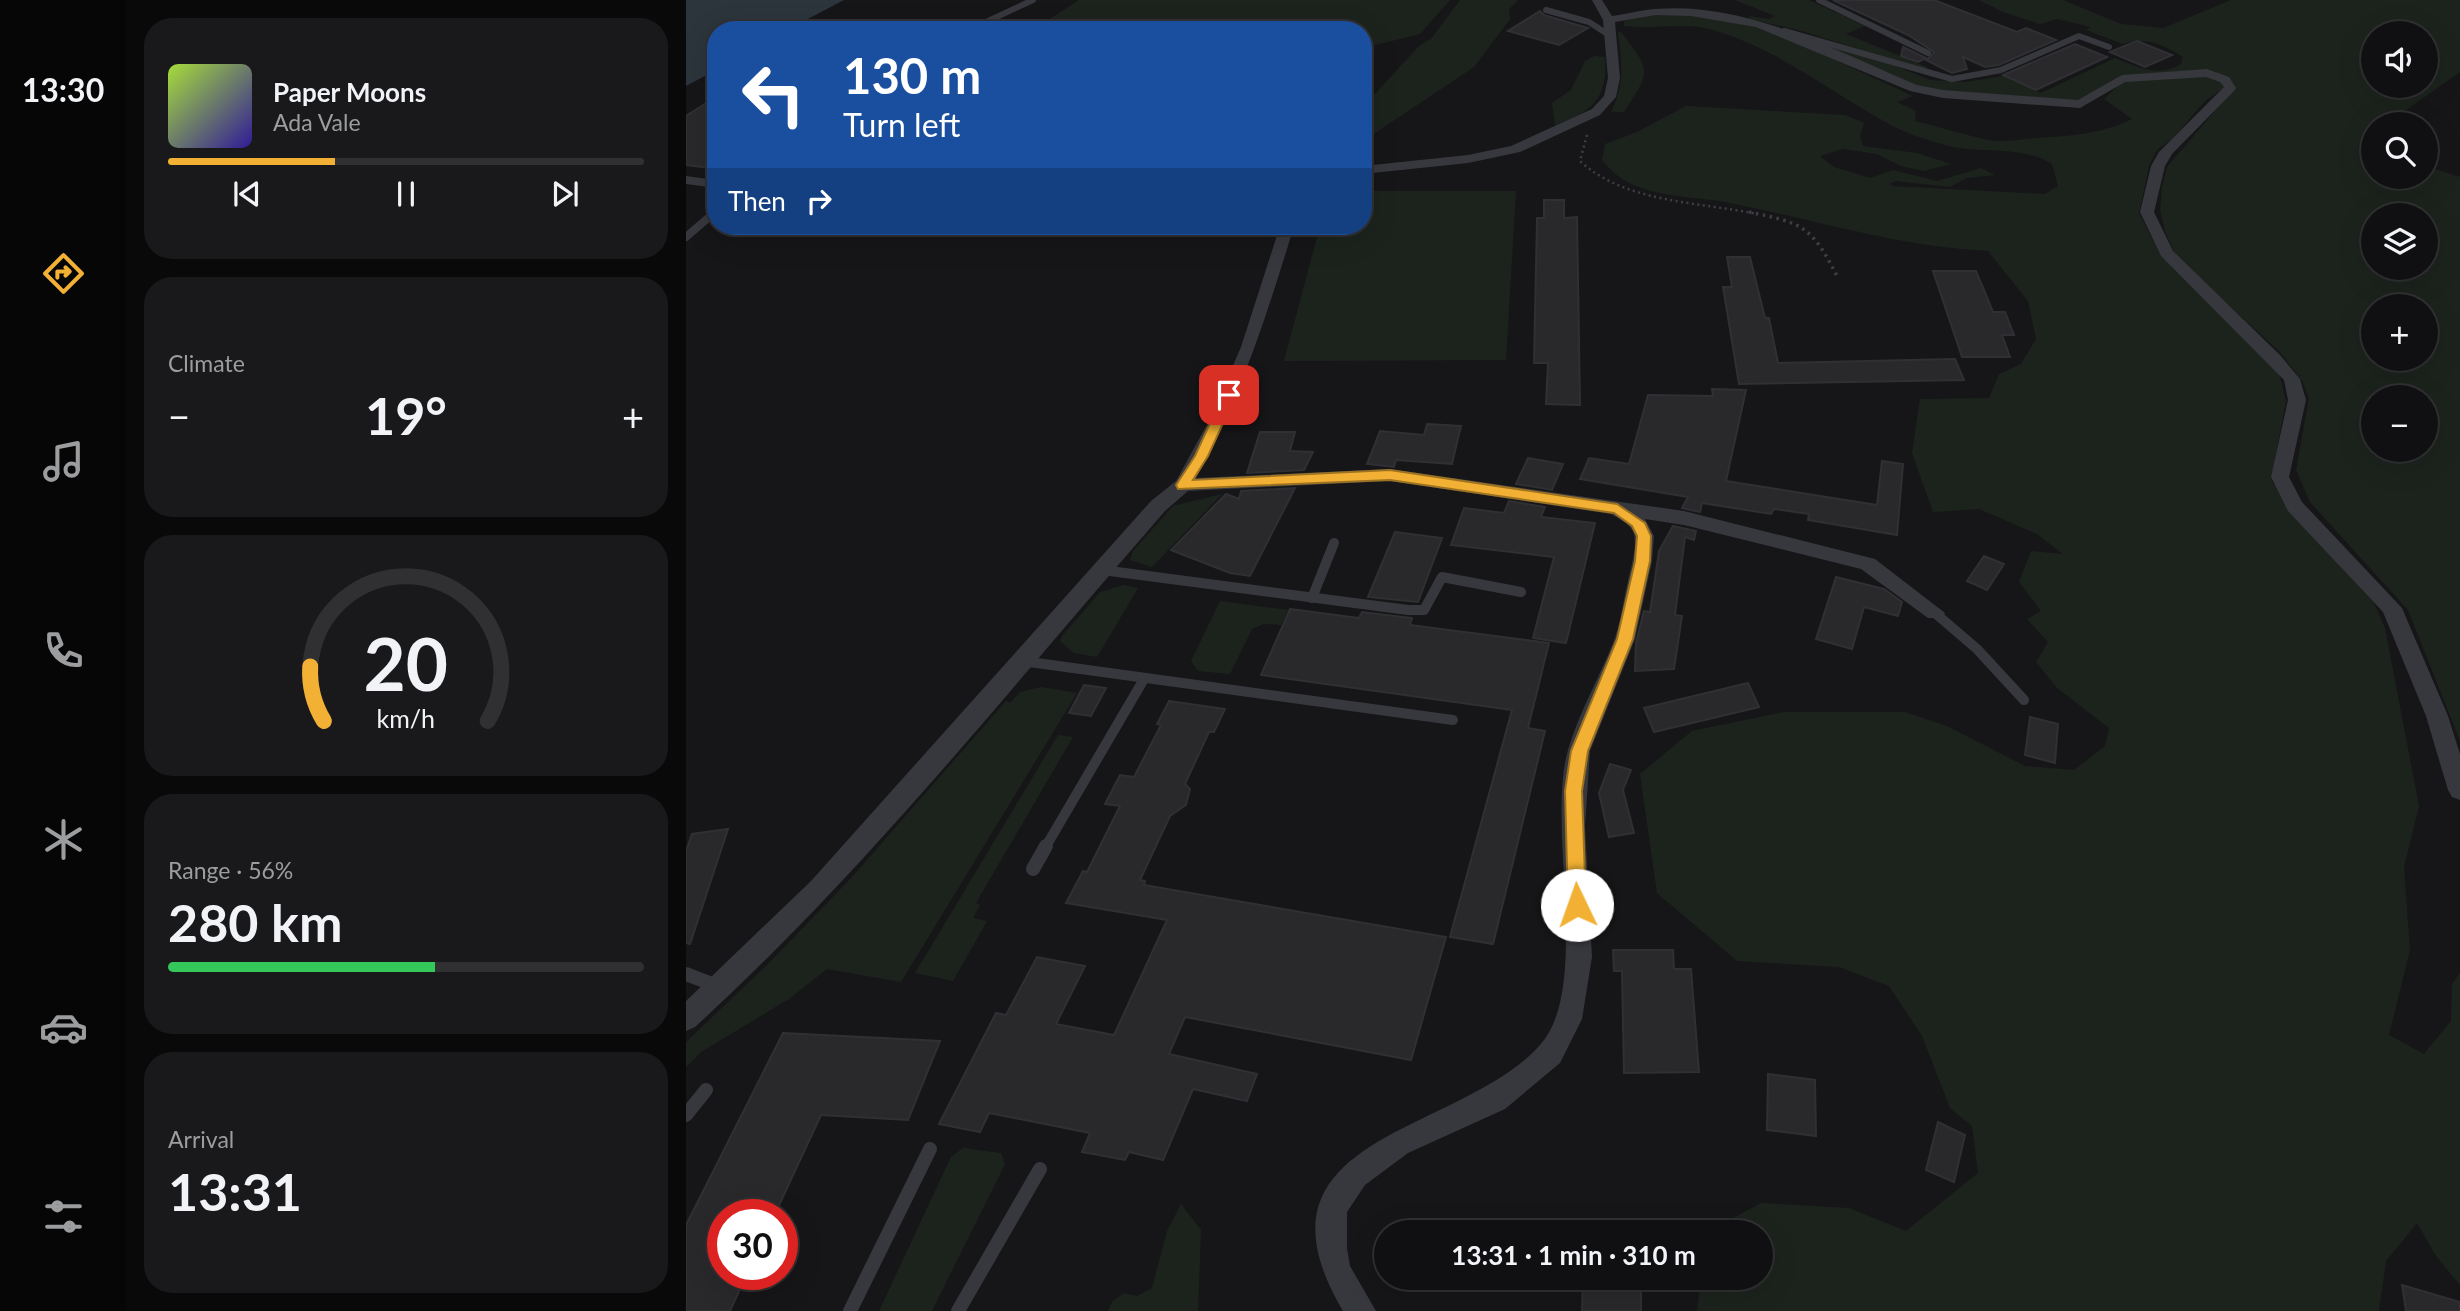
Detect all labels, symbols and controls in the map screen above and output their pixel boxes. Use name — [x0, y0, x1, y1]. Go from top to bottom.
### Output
map controls — [2361, 21, 2438, 462]
button: sound — [2361, 21, 2438, 98]
text: 130 m — [843, 46, 981, 104]
icon: left — [728, 49, 819, 140]
text: 13:30 — [22, 70, 104, 109]
text: Paper Moons — [273, 76, 426, 108]
text: Turn left — [843, 105, 960, 144]
text: Ada Vale — [273, 108, 361, 136]
button: search — [2361, 112, 2438, 189]
icon: previous — [228, 175, 266, 213]
icon: pause — [387, 175, 425, 213]
icon: next — [546, 175, 584, 213]
icon: right — [800, 182, 838, 220]
text: Then — [728, 185, 786, 217]
button: layers — [2361, 203, 2438, 280]
icon: directions — [39, 249, 88, 298]
button: + — [2361, 294, 2438, 371]
text: Climate — [168, 349, 245, 377]
pin — [1199, 365, 1259, 425]
icon: arrive — [1210, 376, 1248, 414]
text: 19° — [365, 384, 447, 446]
button: − — [2361, 385, 2438, 462]
text: − — [168, 393, 190, 439]
text: + — [622, 393, 644, 439]
icon: music — [39, 437, 88, 486]
text: 20 — [364, 620, 448, 708]
icon: phone — [39, 626, 88, 675]
text: km/h — [377, 703, 435, 733]
icon: climate — [39, 815, 88, 864]
text: Range · 56% — [168, 856, 293, 884]
position arrow — [1540, 868, 1614, 942]
text: 280 km — [168, 891, 342, 953]
icon: car — [39, 1003, 88, 1052]
text: Arrival — [168, 1125, 234, 1153]
text: 13:31 — [168, 1160, 302, 1222]
icon: filters — [39, 1192, 88, 1241]
speed limit sign: 30 — [707, 1199, 798, 1290]
text: 13:31 · 1 min · 310 m — [1451, 1239, 1696, 1271]

